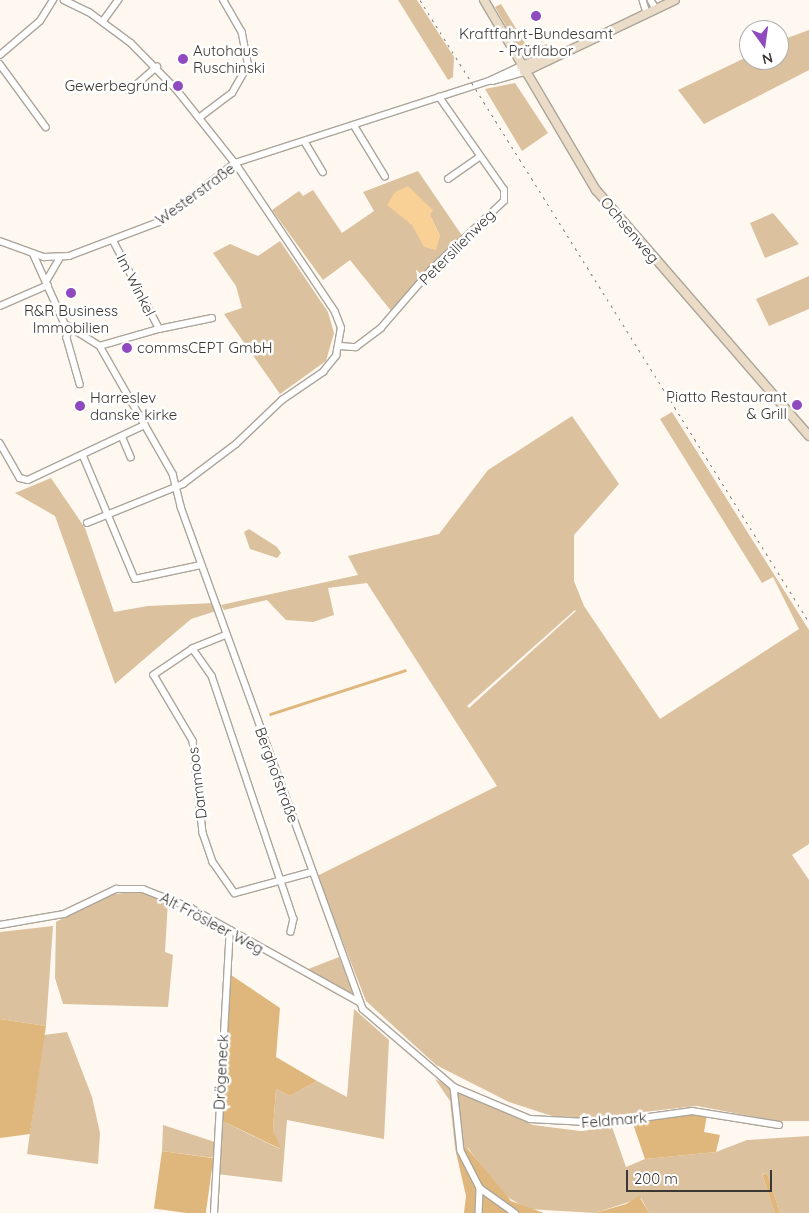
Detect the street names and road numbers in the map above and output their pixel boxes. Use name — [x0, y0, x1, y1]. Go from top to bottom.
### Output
street label: Westerstraße — [152, 159, 238, 229]
street label: Ochsenweg — [597, 193, 663, 267]
street label: Petersilienweg — [415, 205, 499, 289]
street label: Im Winkel — [113, 251, 159, 319]
street label: Berghofstraße — [251, 725, 303, 825]
street label: Dammoos — [184, 746, 210, 820]
street label: Alt Frösleer Weg — [157, 888, 267, 958]
street label: Drögeneck — [210, 1034, 232, 1110]
street label: Feldmark — [580, 1108, 648, 1132]

